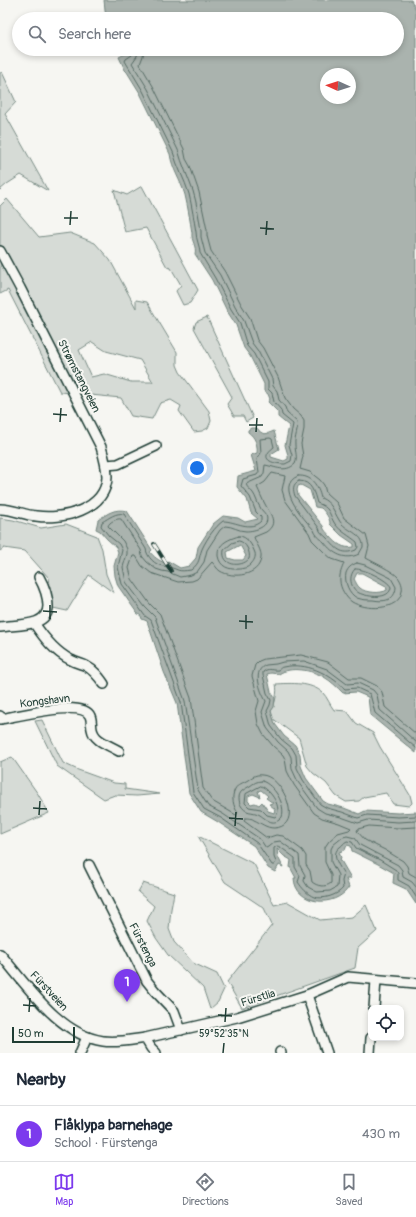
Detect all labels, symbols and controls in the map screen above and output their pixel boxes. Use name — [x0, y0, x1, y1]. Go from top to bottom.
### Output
search box — [12, 12, 404, 56]
icon: search — [26, 23, 48, 45]
text: Search here — [58, 25, 131, 44]
north arrow — [320, 68, 356, 104]
street label: Strømstangveien — [55, 337, 103, 415]
your location — [187, 458, 207, 478]
street label: Kongshavn — [19, 691, 71, 711]
street label: Fürstenga — [126, 921, 160, 969]
street label: Fürstveien — [27, 969, 71, 1013]
pin: 1 — [114, 969, 140, 1002]
street label: Fürstlia — [239, 987, 277, 1009]
map controls — [368, 1005, 404, 1041]
button: locate — [368, 1005, 404, 1041]
scale bar — [12, 1025, 75, 1044]
text: 50 m — [18, 1027, 44, 1040]
text: 59°52'35"N — [199, 1028, 249, 1040]
text: Nearby — [16, 1069, 65, 1090]
text: Flåklypa barnehage — [54, 1116, 172, 1135]
text: 1 — [26, 1126, 32, 1142]
text: 430 m — [362, 1126, 400, 1142]
text: School · Fürstenga — [54, 1135, 158, 1151]
tab: Map — [53, 1171, 75, 1208]
tab: Directions — [182, 1171, 229, 1208]
tab: Saved — [335, 1171, 363, 1208]

